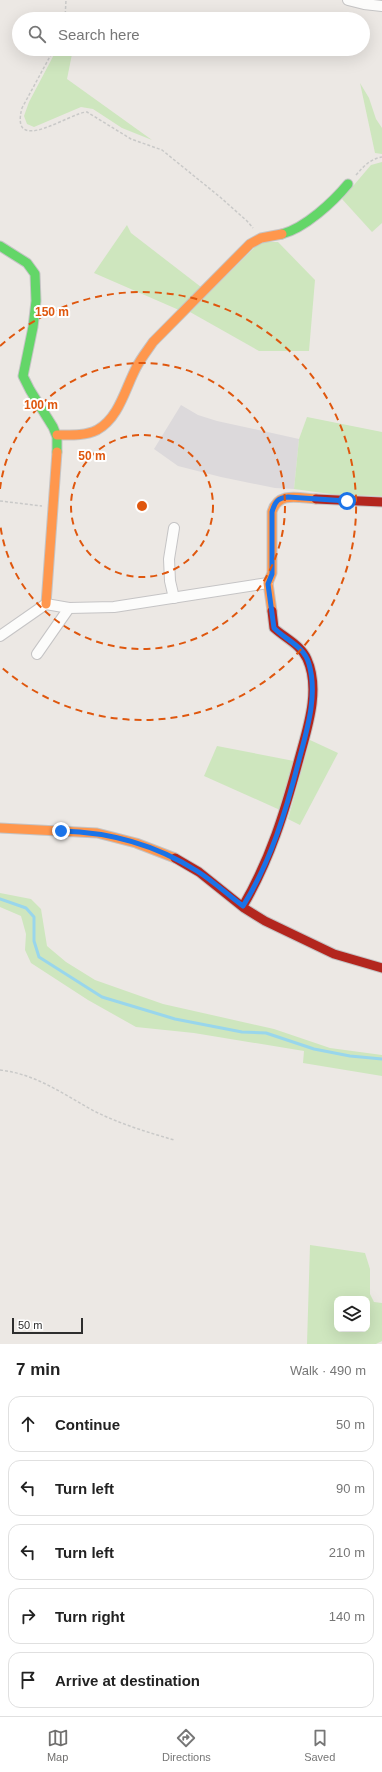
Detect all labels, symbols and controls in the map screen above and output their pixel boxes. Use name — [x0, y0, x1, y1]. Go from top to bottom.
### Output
search box — [12, 12, 370, 56]
icon: search — [26, 23, 48, 45]
text: Search here — [58, 26, 140, 43]
text: 150 m — [35, 305, 69, 319]
text: 100 m — [24, 398, 58, 412]
text: 50 m — [78, 449, 106, 463]
route start — [338, 492, 356, 510]
centre of rings — [135, 499, 149, 513]
route end — [52, 822, 70, 840]
map controls — [334, 1296, 370, 1332]
button: layers — [334, 1296, 370, 1332]
scale bar — [12, 1316, 83, 1335]
text: 50 m — [18, 1319, 42, 1331]
text: 7 min — [16, 1360, 60, 1379]
text: Walk · 490 m — [290, 1363, 366, 1378]
icon: ahead — [17, 1413, 39, 1435]
text: Continue — [55, 1416, 120, 1433]
text: 50 m — [336, 1417, 365, 1432]
icon: left — [17, 1477, 39, 1499]
text: Turn left — [55, 1480, 114, 1497]
text: 90 m — [336, 1481, 365, 1496]
icon: left — [17, 1541, 39, 1563]
text: Turn left — [55, 1544, 114, 1561]
text: 210 m — [329, 1545, 365, 1560]
icon: right — [17, 1605, 39, 1627]
text: Turn right — [55, 1608, 125, 1625]
text: 140 m — [329, 1609, 365, 1624]
icon: arrive — [17, 1669, 39, 1691]
text: Arrive at destination — [55, 1672, 200, 1689]
tab: Map — [47, 1727, 69, 1763]
tab: Directions — [162, 1727, 211, 1763]
tab: Saved — [304, 1727, 335, 1763]

